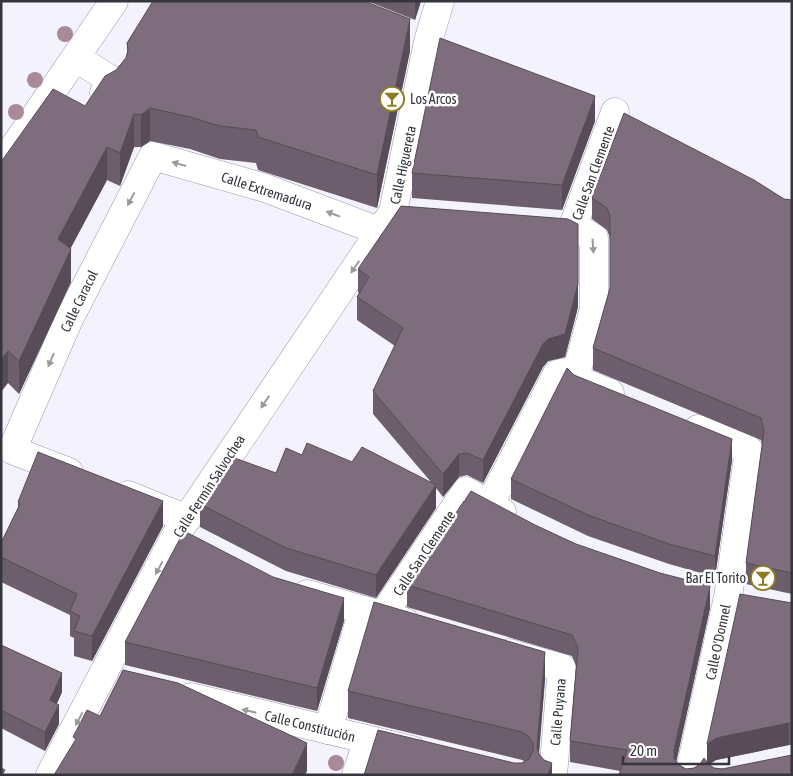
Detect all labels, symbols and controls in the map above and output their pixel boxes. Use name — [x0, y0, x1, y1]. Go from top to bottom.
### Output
bar icon: Los Arcos — [379, 86, 405, 112]
place label: Los Arcos — [410, 91, 457, 107]
street label: Calle Higuereta — [387, 124, 419, 206]
street label: Calle San Clemente — [569, 124, 617, 222]
one-way arrow — [172, 159, 187, 167]
street label: Calle Extremadura — [219, 169, 315, 213]
one-way arrow — [127, 192, 135, 207]
one-way arrow — [326, 210, 341, 217]
one-way arrow — [590, 238, 598, 254]
one-way arrow — [350, 260, 360, 274]
street label: Calle Caracol — [57, 267, 101, 335]
one-way arrow — [46, 353, 54, 367]
one-way arrow — [260, 395, 270, 409]
street label: Calle Fermín Salvochea — [170, 432, 248, 540]
street label: Calle San Clemente — [390, 507, 458, 599]
one-way arrow — [155, 561, 163, 576]
bar icon: Bar El Torito — [750, 565, 776, 591]
place label: Bar El Torito — [686, 570, 746, 586]
street label: Calle O'Donnel — [702, 602, 734, 681]
street label: Calle Puyana — [547, 678, 569, 746]
one-way arrow — [242, 707, 257, 715]
street label: Calle Constitución — [263, 707, 357, 745]
one-way arrow — [75, 712, 83, 726]
scale bar — [623, 734, 729, 766]
text: 20 m — [630, 742, 657, 759]

